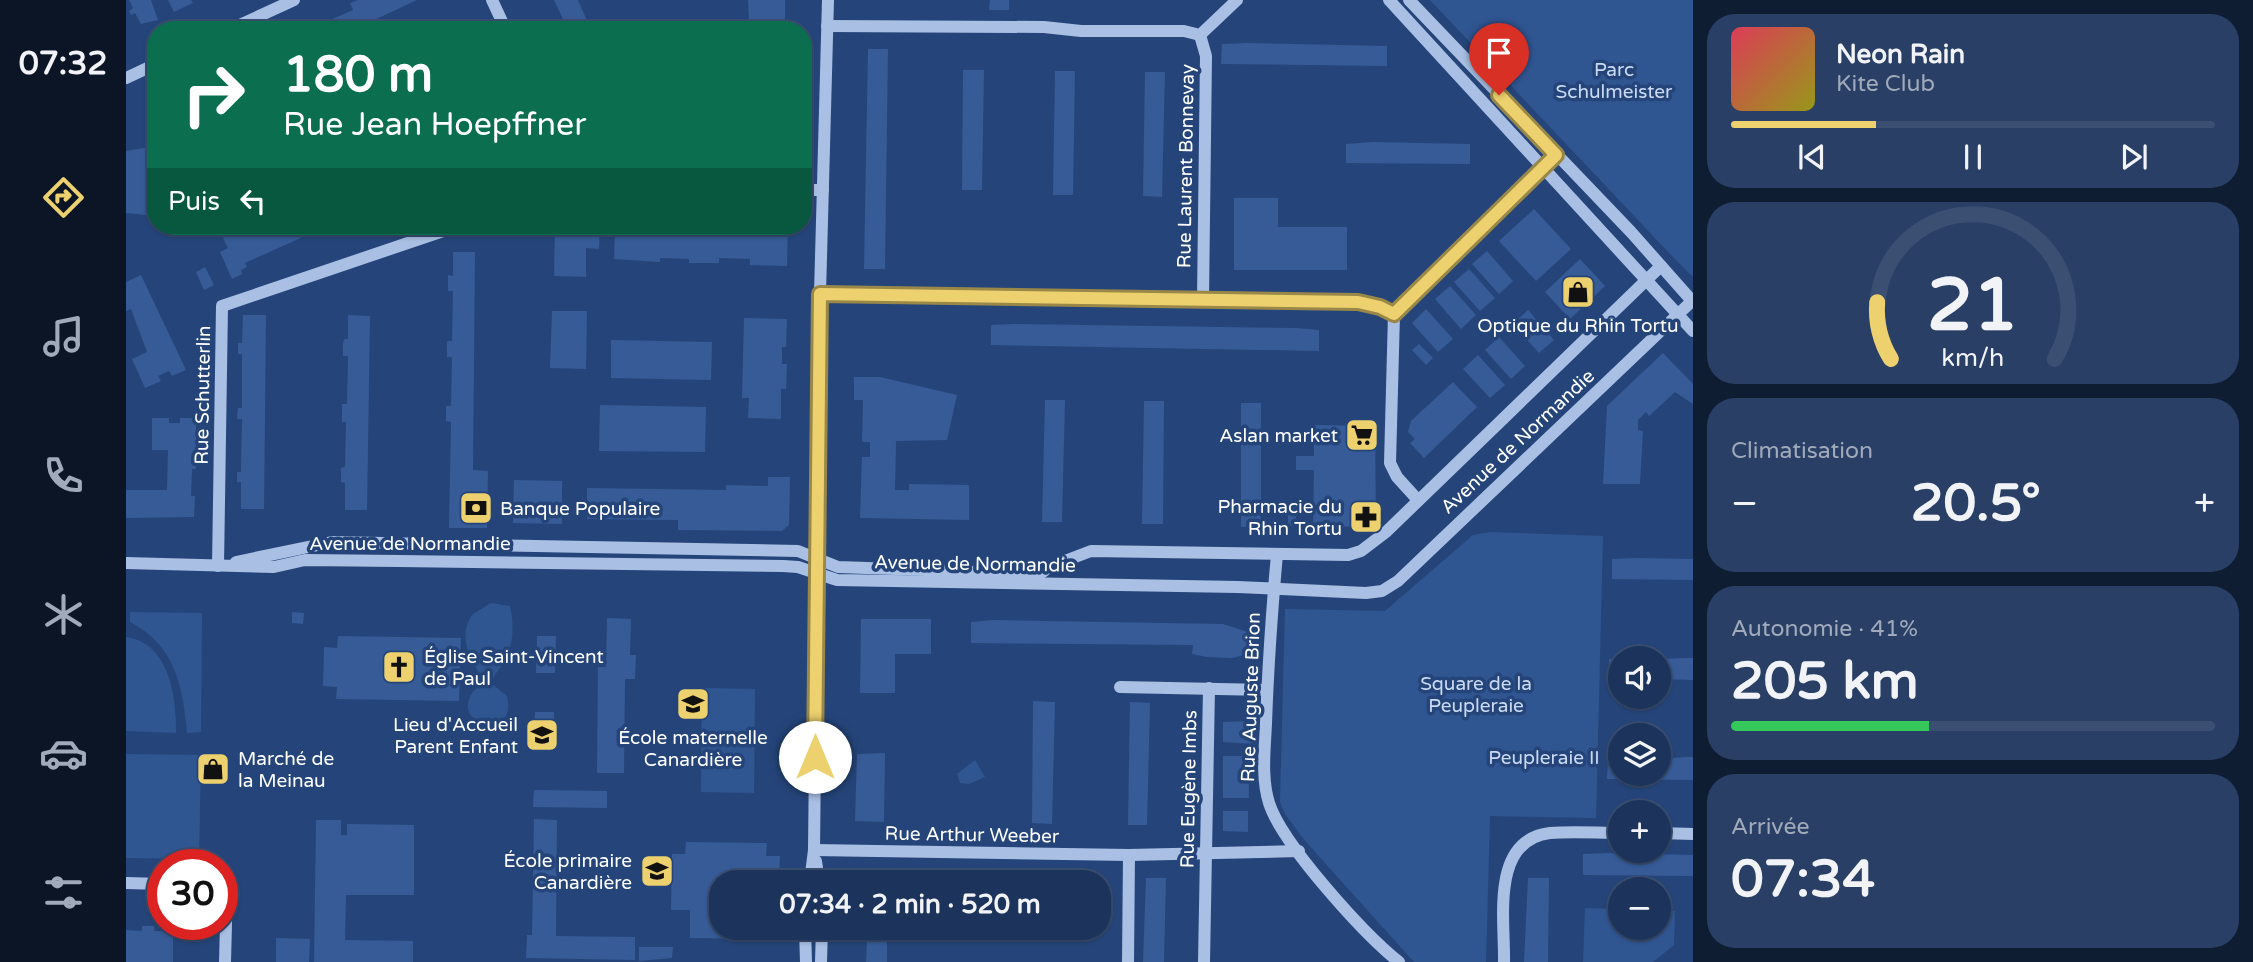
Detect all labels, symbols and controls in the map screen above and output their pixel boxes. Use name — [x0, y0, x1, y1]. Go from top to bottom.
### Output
pin — [1469, 23, 1529, 95]
icon: arrive — [1480, 34, 1518, 72]
text: Neon Rain — [1836, 39, 1965, 70]
text: 07:32 — [19, 45, 107, 83]
text: 180 m — [283, 46, 433, 105]
icon: right — [168, 49, 259, 140]
park label: Parc Schulmeister — [1556, 59, 1673, 103]
street label: Rue Laurent Bonnevay — [1173, 64, 1199, 268]
text: Kite Club — [1836, 70, 1935, 98]
text: Rue Jean Hoepffner — [283, 106, 586, 144]
icon: previous — [1793, 138, 1831, 176]
icon: pause — [1954, 138, 1992, 176]
icon: next — [2115, 138, 2153, 176]
icon: directions — [39, 173, 88, 222]
icon: left — [234, 182, 272, 220]
text: Puis — [168, 186, 220, 217]
text: 21 — [1927, 262, 2019, 350]
shop icon: Optique du Rhin Tortu — [1559, 273, 1597, 311]
icon: music — [39, 312, 88, 361]
place label: Optique du Rhin Tortu — [1477, 315, 1679, 337]
street label: Rue Schutterlin — [191, 325, 215, 465]
text: km/h — [1942, 343, 2004, 373]
street label: Avenue de Normandie — [1436, 365, 1599, 519]
supermarket icon: Aslan market — [1343, 416, 1381, 454]
place label: Aslan market — [1219, 425, 1338, 447]
text: Climatisation — [1731, 437, 1873, 465]
icon: phone — [39, 451, 88, 500]
text: 20.5° — [1911, 472, 2041, 535]
text: − — [1731, 481, 1758, 527]
text: + — [2194, 481, 2215, 527]
bank icon: Banque Populaire — [457, 489, 495, 527]
place label: Pharmacie du Rhin Tortu — [1218, 496, 1342, 540]
place label: Banque Populaire — [500, 498, 660, 520]
pharmacy icon: Pharmacie du Rhin Tortu — [1347, 498, 1385, 536]
street label: Avenue de Normandie — [309, 533, 511, 555]
street label: Avenue de Normandie — [874, 551, 1076, 577]
icon: climate — [39, 590, 88, 639]
street label: Rue Auguste Brion — [1237, 612, 1265, 782]
text: Autonomie · 41% — [1731, 615, 1918, 643]
place label: Église Saint-Vincent de Paul — [424, 646, 604, 690]
map controls — [1608, 646, 1671, 940]
button: sound — [1608, 646, 1671, 709]
church icon: Église Saint-Vincent de Paul — [380, 648, 418, 686]
text: 205 km — [1731, 650, 1919, 713]
park label: Square de la Peupleraie — [1420, 673, 1532, 717]
school or university icon: École maternelle Canardière — [674, 685, 712, 723]
street label: Rue Eugène Imbs — [1177, 710, 1201, 868]
place label: Lieu d'Accueil Parent Enfant — [393, 714, 518, 758]
school or university icon: Lieu d'Accueil Parent Enfant — [523, 716, 561, 754]
position arrow — [778, 720, 852, 794]
button: layers — [1608, 723, 1671, 786]
place label: École maternelle Canardière — [618, 727, 768, 771]
icon: car — [39, 729, 88, 778]
park label: Peupleraie II — [1488, 747, 1600, 769]
place label: Marché de la Meinau — [238, 748, 334, 792]
shop icon: Marché de la Meinau — [194, 750, 232, 788]
button: + — [1608, 800, 1671, 863]
text: Arrivée — [1731, 813, 1809, 841]
street label: Rue Arthur Weeber — [885, 822, 1060, 848]
text: 07:34 — [1731, 848, 1875, 911]
speed limit sign: 30 — [147, 849, 238, 940]
place label: École primaire Canardière — [504, 850, 632, 894]
school or university icon: École primaire Canardière — [638, 852, 676, 890]
icon: filters — [39, 868, 88, 917]
button: − — [1608, 877, 1671, 940]
text: 07:34 · 2 min · 520 m — [779, 889, 1041, 920]

